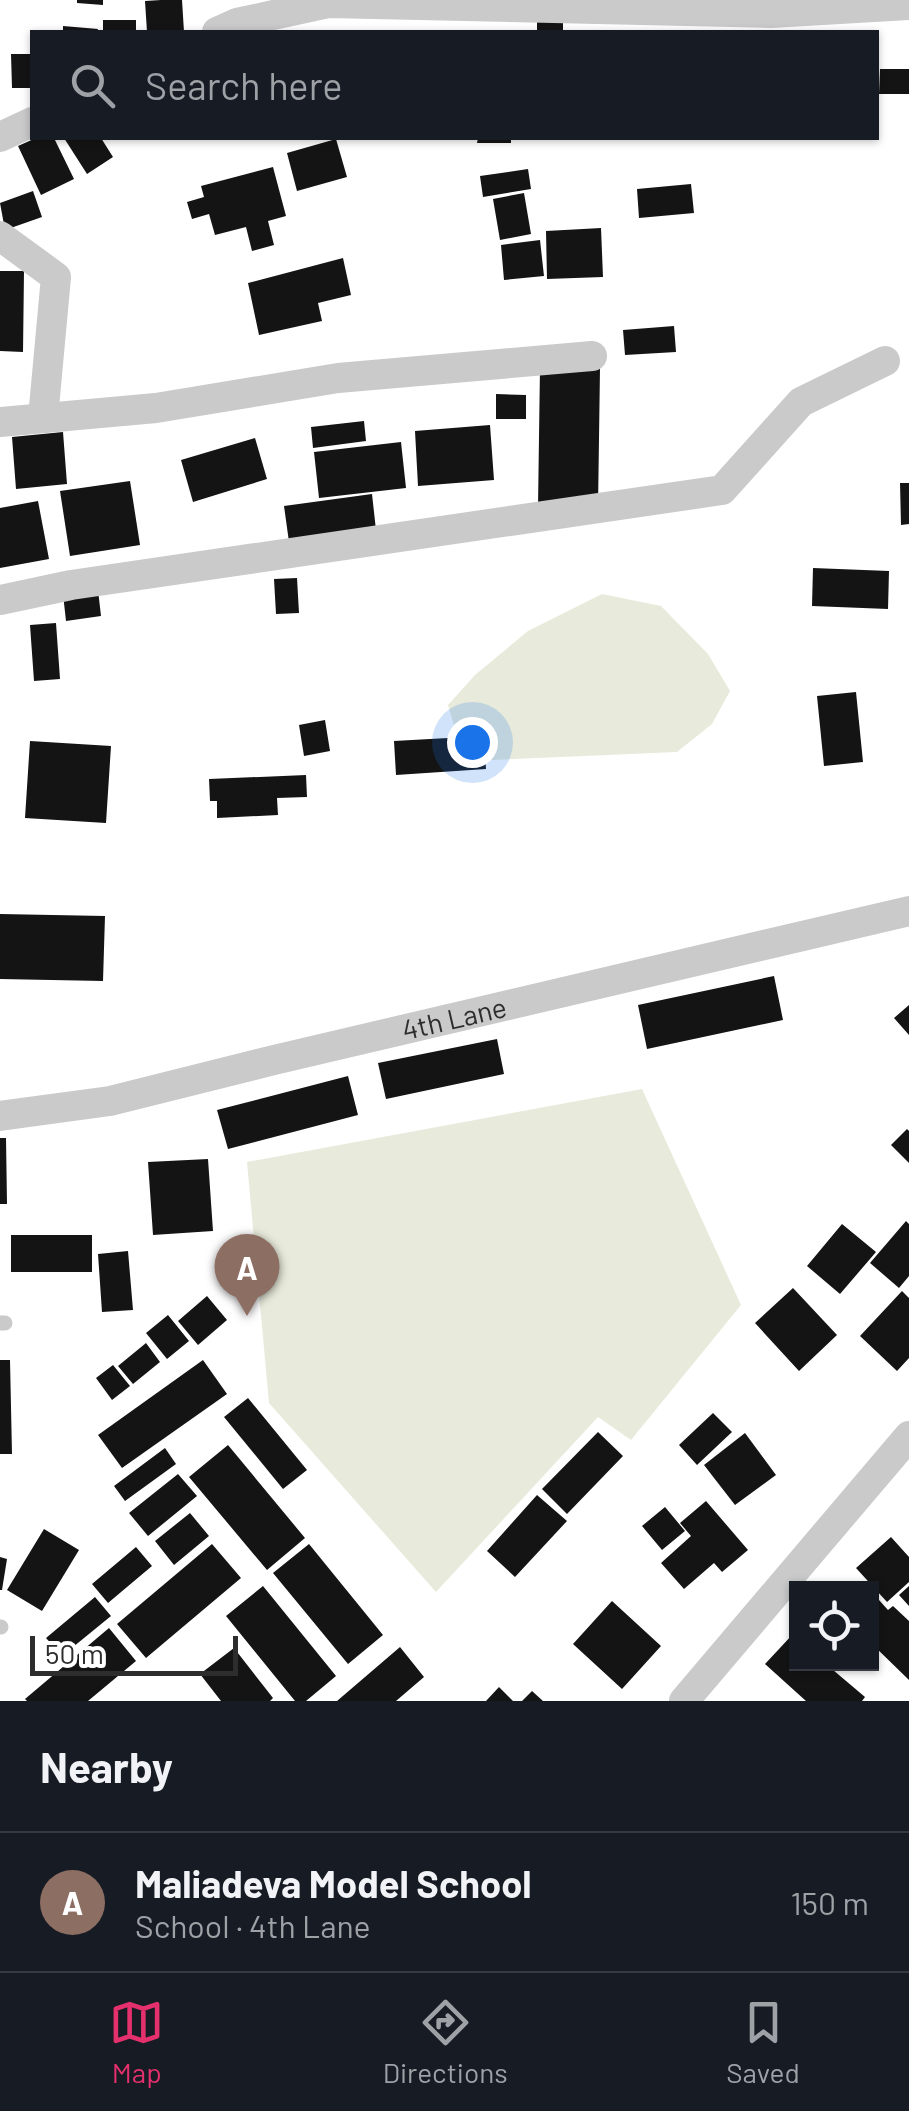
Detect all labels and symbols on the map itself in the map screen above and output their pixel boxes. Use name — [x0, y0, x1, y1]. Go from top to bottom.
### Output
your location — [447, 717, 498, 768]
street label: 4th Lane — [398, 989, 510, 1046]
pin: A — [214, 1234, 280, 1316]
scale bar — [30, 1631, 238, 1676]

